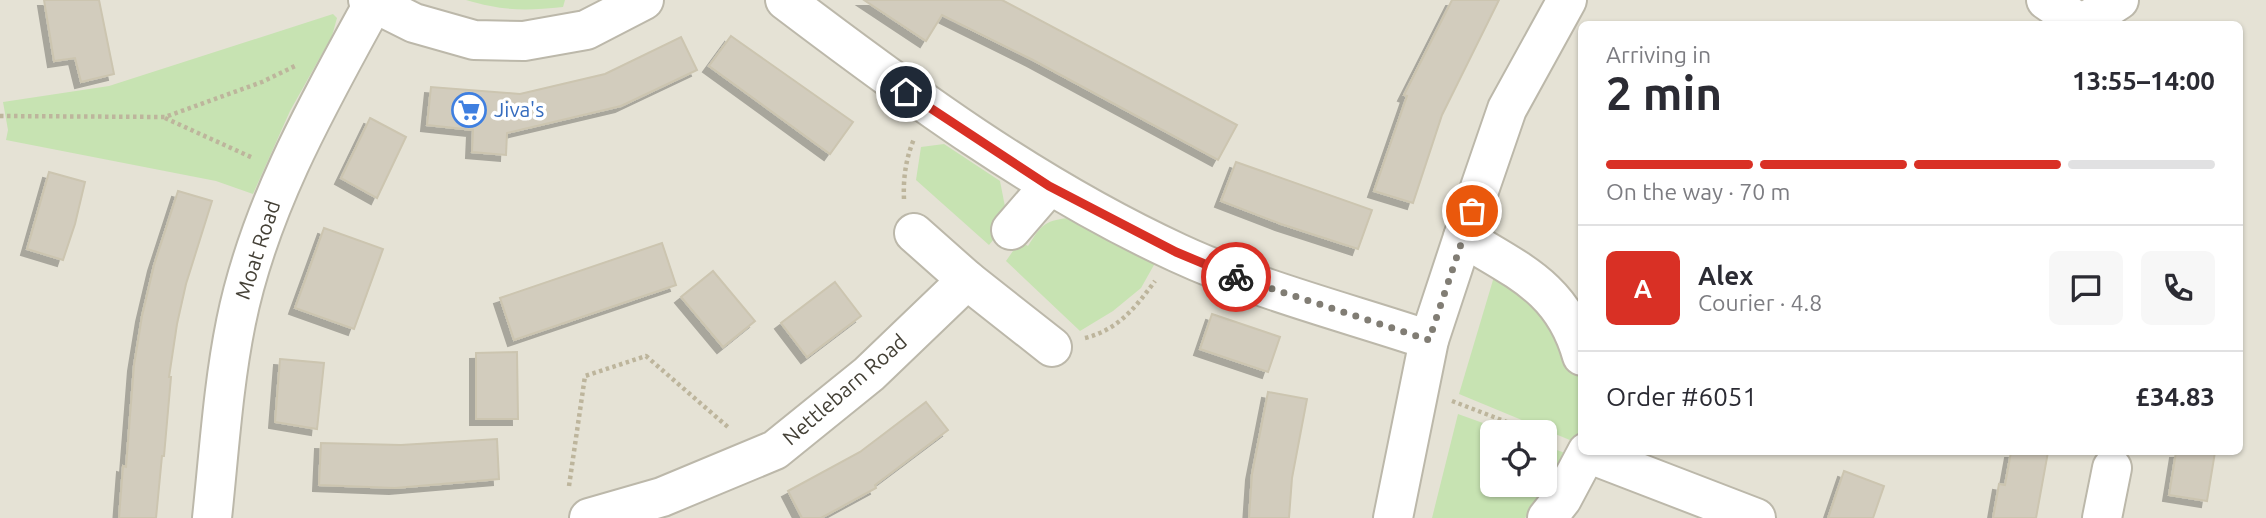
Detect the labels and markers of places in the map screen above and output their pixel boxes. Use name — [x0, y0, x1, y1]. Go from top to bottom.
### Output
pin — [876, 62, 936, 122]
supermarket icon: Jiva's — [450, 91, 488, 129]
place label: Jiva's — [494, 97, 544, 121]
pin — [1442, 181, 1502, 241]

